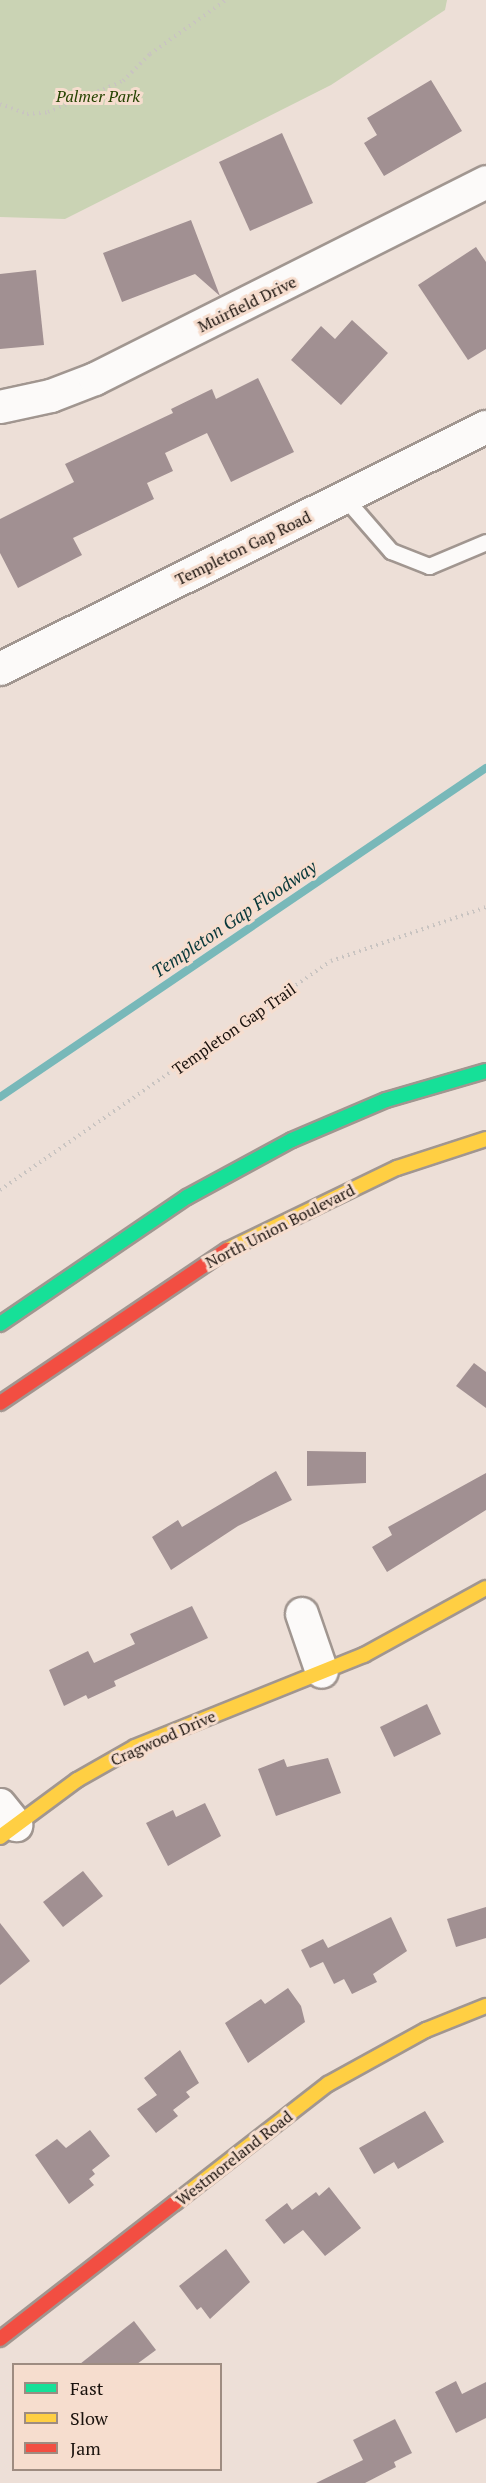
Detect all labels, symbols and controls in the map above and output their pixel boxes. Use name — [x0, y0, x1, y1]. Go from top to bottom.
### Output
park label: Palmer Park — [56, 86, 140, 106]
street label: Muirfield Drive — [195, 272, 299, 336]
street label: Templeton Gap Road — [172, 507, 314, 589]
water label: Templeton Gap Floodway — [148, 856, 320, 982]
street label: Templeton Gap Trail — [169, 979, 299, 1079]
street label: North Union Boulevard — [202, 1180, 358, 1272]
street label: Cragwood Drive — [107, 1706, 219, 1770]
street label: Westmoreland Road — [172, 2107, 296, 2209]
legend — [12, 2363, 222, 2471]
text: Fast — [70, 2376, 103, 2400]
text: Slow — [70, 2406, 108, 2430]
text: Jam — [70, 2436, 101, 2460]

